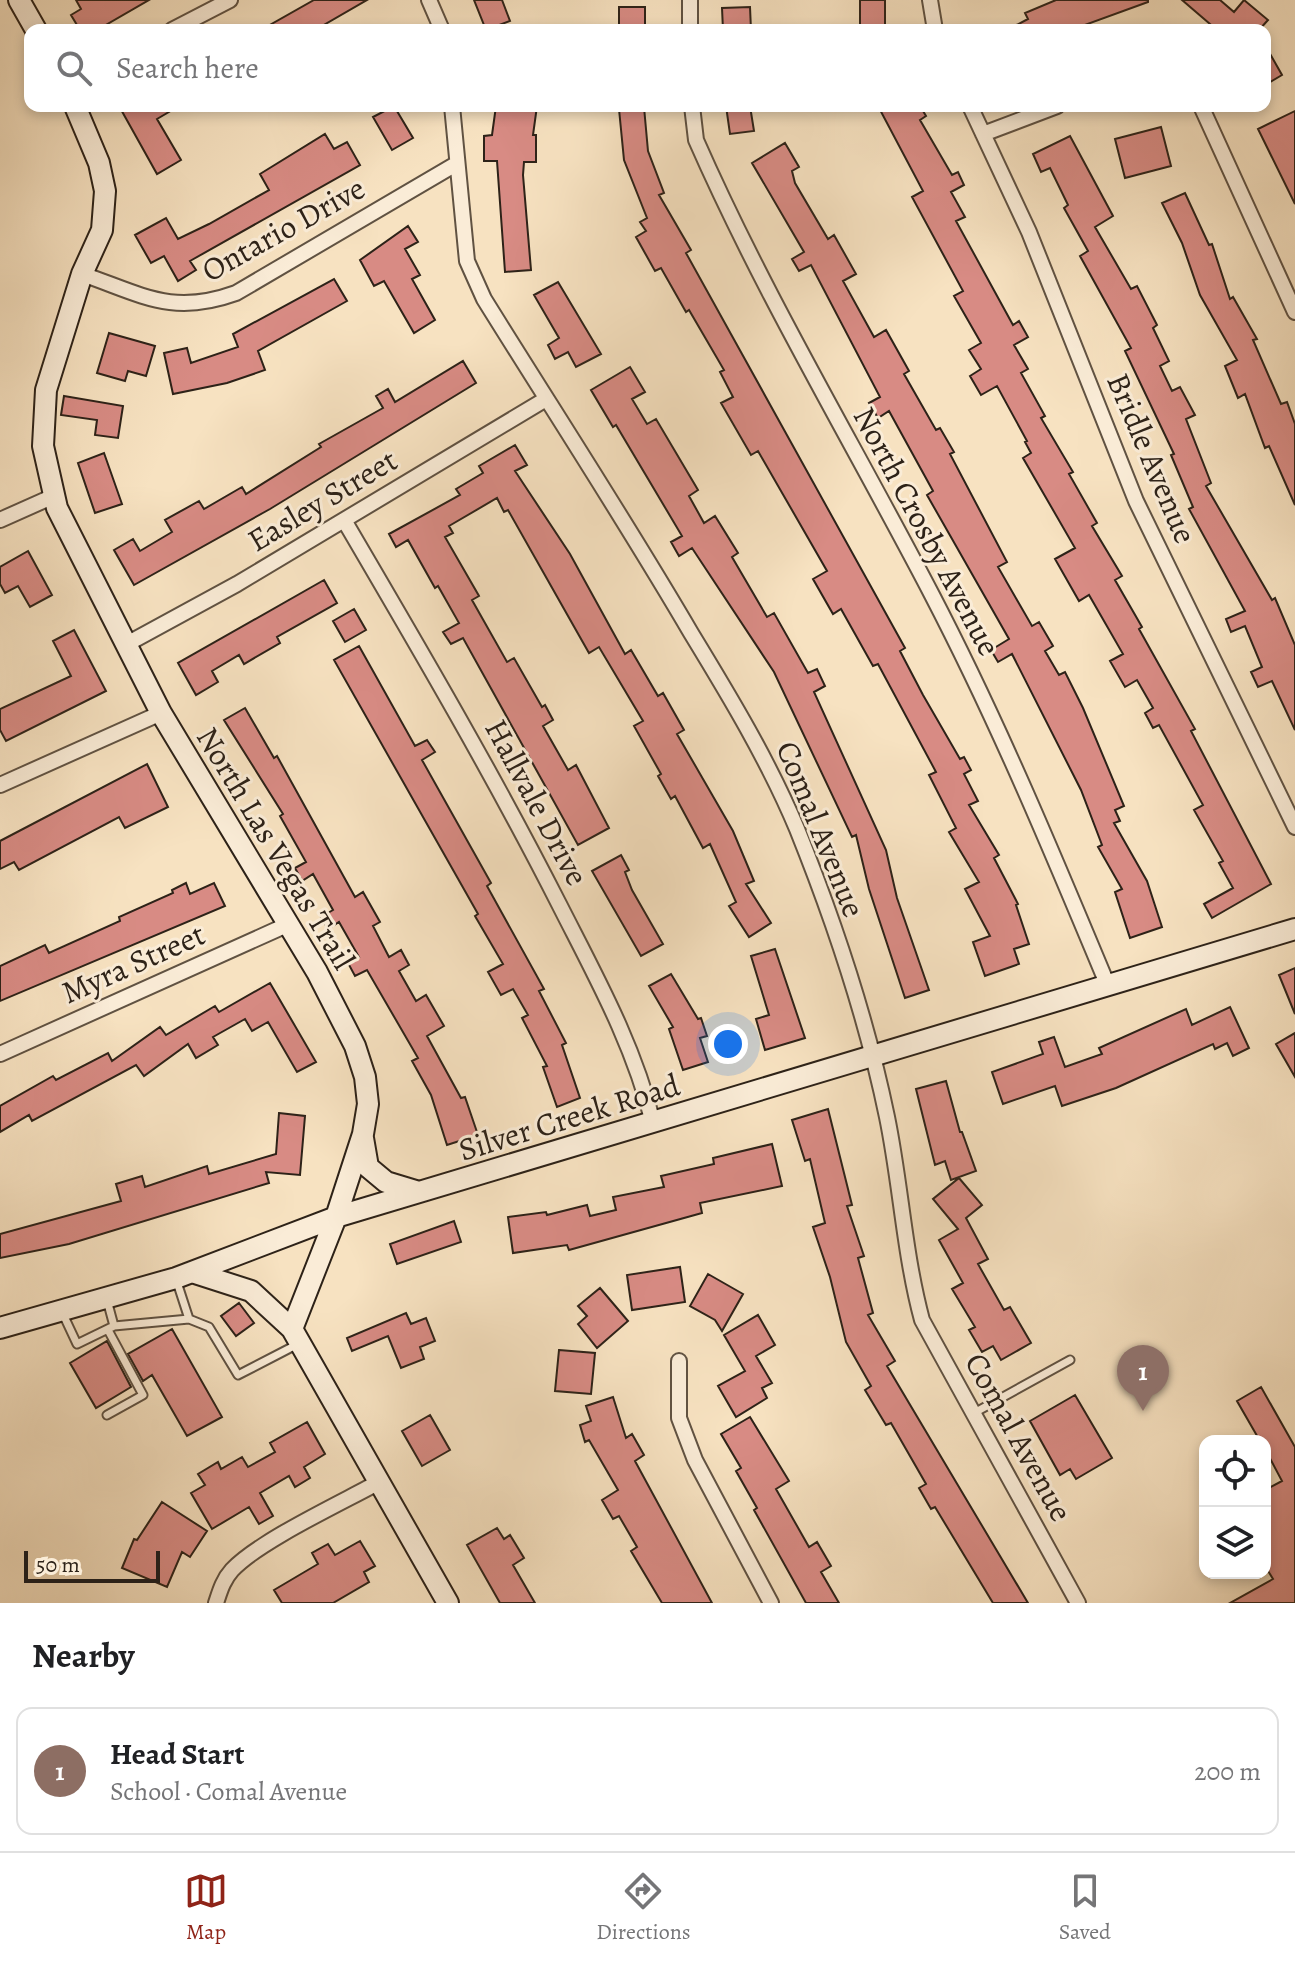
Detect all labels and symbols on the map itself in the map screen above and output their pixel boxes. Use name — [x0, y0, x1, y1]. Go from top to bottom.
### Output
street label: Ontario Drive — [193, 166, 373, 292]
street label: Bridle Avenue — [1096, 366, 1208, 550]
street label: North Crosby Avenue — [843, 399, 1011, 663]
street label: Easley Street — [239, 438, 405, 562]
street label: Hallvale Drive — [475, 711, 599, 893]
street label: North Las Vegas Trail — [186, 718, 366, 978]
street label: Comal Avenue — [766, 734, 876, 924]
street label: Myra Street — [54, 912, 212, 1014]
your location — [708, 1024, 748, 1064]
street label: Silver Creek Road — [453, 1062, 686, 1172]
street label: Comal Avenue — [955, 1345, 1083, 1529]
pin: 1 — [1117, 1345, 1169, 1411]
scale bar — [24, 1547, 160, 1583]

